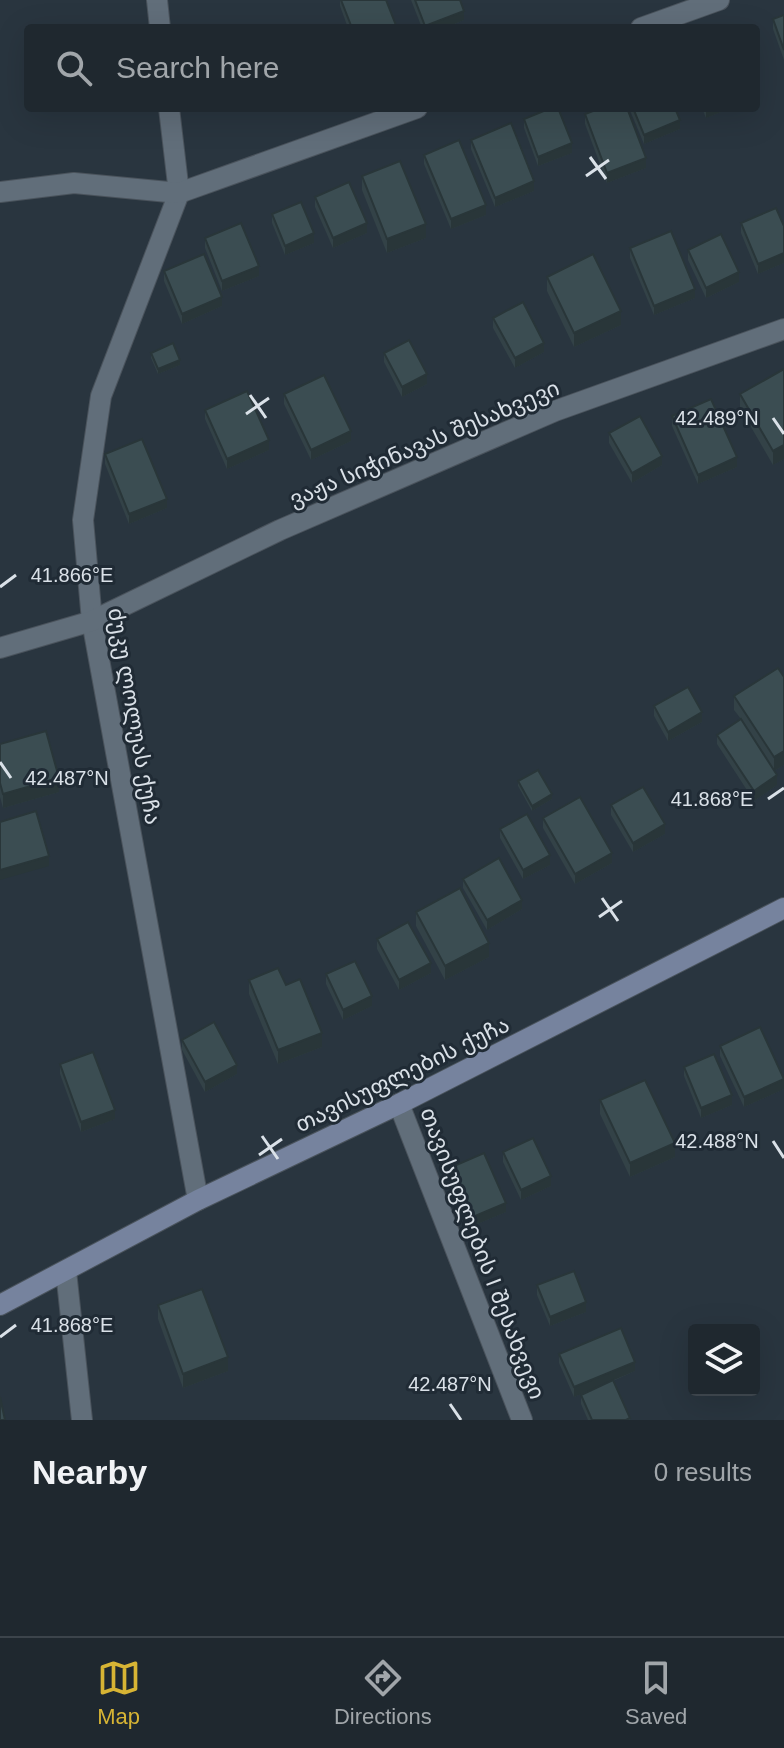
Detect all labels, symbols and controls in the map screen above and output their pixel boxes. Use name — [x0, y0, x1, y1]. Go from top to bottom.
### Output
search box — [24, 24, 760, 112]
icon: search — [52, 46, 96, 90]
text: Search here — [116, 51, 279, 84]
street label: ვაჟა სიჭინავას შესახვევი — [285, 375, 563, 512]
text: 42.489°N — [675, 407, 759, 429]
text: 41.866°E — [31, 564, 113, 586]
street label: ძუკუ ლოლუას ქუჩა — [102, 606, 166, 827]
text: 42.487°N — [25, 767, 109, 789]
text: 41.868°E — [671, 788, 753, 810]
street label: თავისუფლების ქუჩა — [291, 1012, 514, 1138]
street label: თავისუფლების I შესახვევი — [414, 1104, 550, 1403]
text: 42.488°N — [675, 1130, 759, 1152]
text: 41.868°E — [31, 1314, 113, 1336]
map controls — [688, 1324, 760, 1396]
button: layers — [688, 1324, 760, 1396]
text: 42.487°N — [408, 1373, 492, 1395]
text: Nearby — [32, 1453, 147, 1491]
text: 0 results — [654, 1457, 752, 1487]
tab: Map — [97, 1656, 141, 1730]
tab: Directions — [334, 1656, 432, 1730]
tab: Saved — [625, 1656, 687, 1730]

